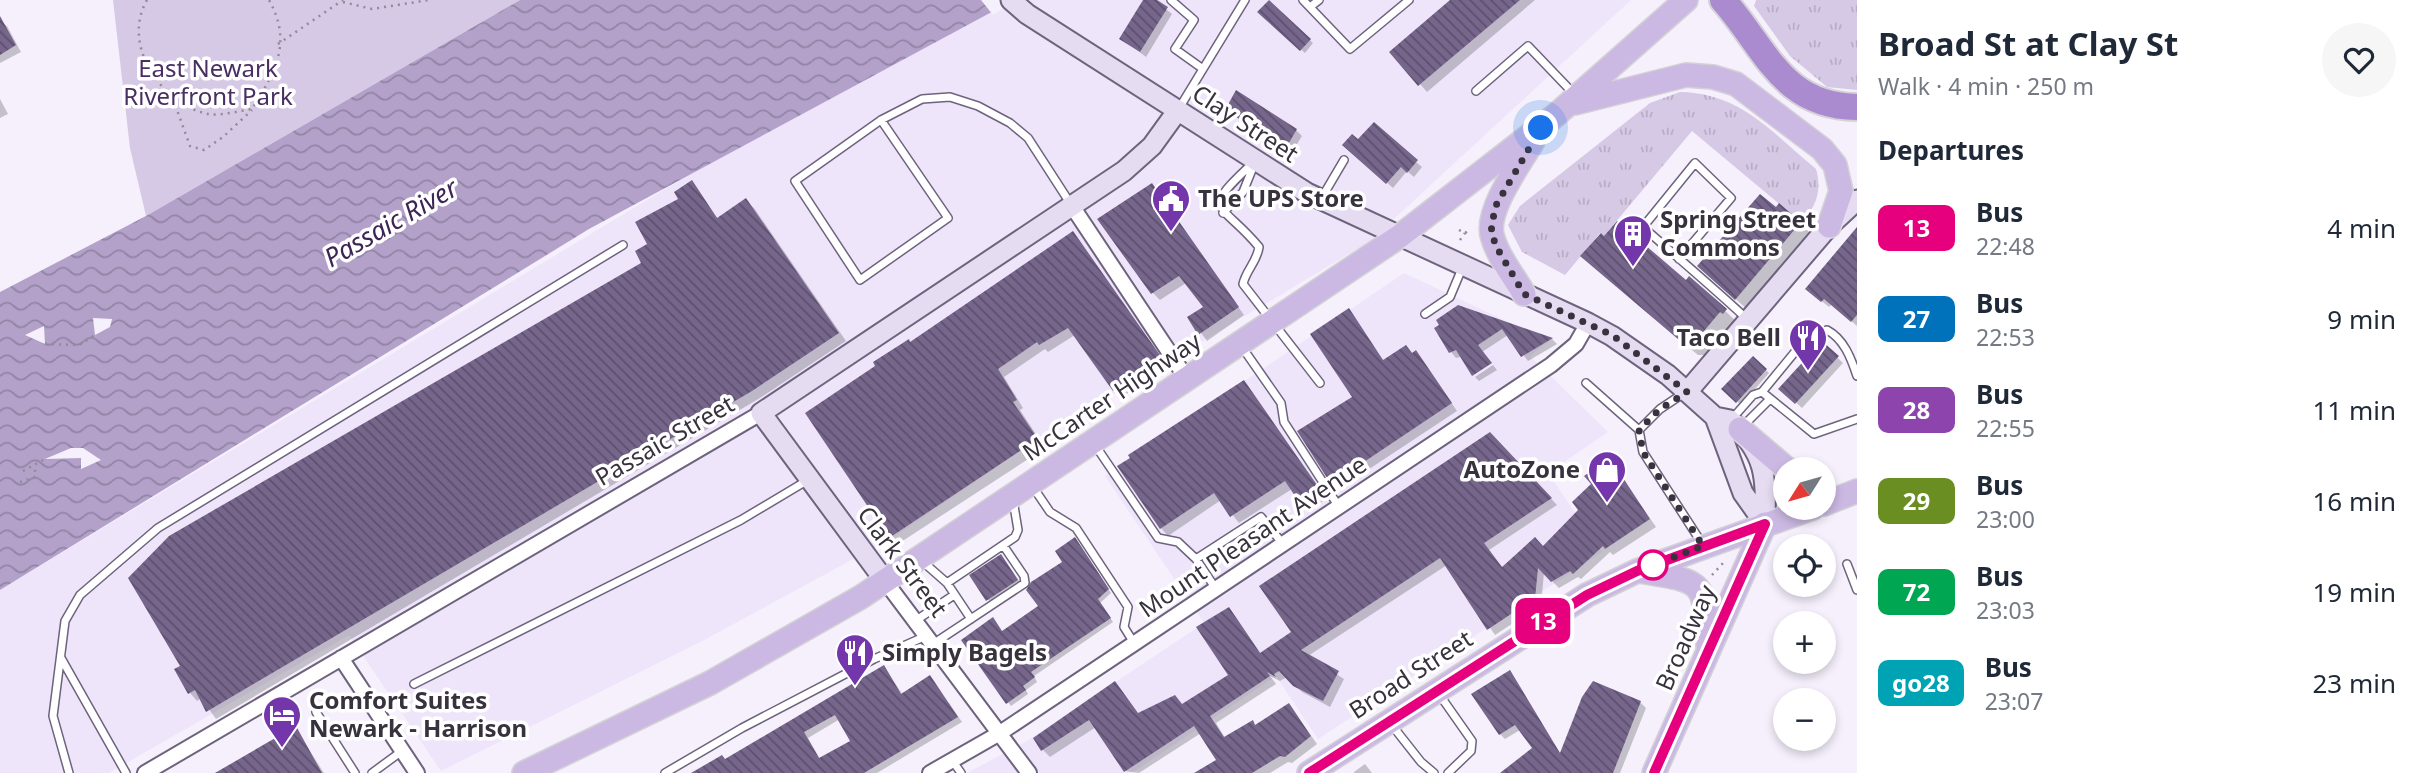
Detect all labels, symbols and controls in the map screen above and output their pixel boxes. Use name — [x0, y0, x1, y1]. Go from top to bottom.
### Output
text: Broad St at Clay St — [1878, 21, 2178, 66]
button: heart — [2322, 23, 2396, 97]
park label: East Newark Riverfront Park — [123, 51, 293, 112]
text: Walk · 4 min · 250 m — [1878, 70, 2094, 102]
street label: Clay Street — [1186, 76, 1306, 170]
your location — [1523, 110, 1558, 145]
text: Departures — [1878, 132, 2024, 168]
water label: Passaic River — [317, 168, 465, 275]
public building icon: The UPS Store — [1150, 178, 1192, 233]
place label: The UPS Store — [1198, 181, 1364, 214]
text: Bus — [1976, 194, 2023, 230]
place label: Spring Street Commons — [1660, 202, 1816, 263]
text: 4 min — [2327, 210, 2396, 246]
text: 13 — [1903, 211, 1930, 244]
building icon: Spring Street Commons — [1612, 213, 1654, 268]
text: 22:48 — [1976, 230, 2035, 262]
text: Bus — [1976, 285, 2023, 321]
text: 9 min — [2327, 301, 2396, 337]
text: 27 — [1903, 302, 1930, 335]
restaurant icon: Taco Bell — [1787, 317, 1829, 372]
place label: Taco Bell — [1676, 320, 1781, 353]
text: 22:53 — [1976, 321, 2035, 353]
street label: McCarter Highway — [1016, 323, 1207, 468]
text: Bus — [1976, 376, 2023, 412]
street label: Passaic Street — [589, 386, 740, 493]
text: 11 min — [2312, 392, 2396, 428]
text: 28 — [1903, 393, 1930, 426]
text: 22:55 — [1976, 412, 2035, 444]
street label: Mount Pleasant Avenue — [1132, 447, 1372, 624]
shop icon: AutoZone — [1586, 449, 1628, 504]
place label: AutoZone — [1464, 452, 1580, 485]
north arrow — [1773, 457, 1836, 520]
map controls — [1773, 457, 1836, 751]
text: Bus — [1976, 467, 2023, 503]
text: 16 min — [2312, 483, 2396, 519]
text: 29 — [1903, 484, 1930, 517]
street label: Clark Street — [851, 499, 956, 624]
text: 23:00 — [1976, 503, 2035, 535]
button: locate — [1773, 534, 1836, 597]
unlabelled marker — [1638, 550, 1668, 580]
text: Bus — [1976, 558, 2023, 594]
text: 19 min — [2312, 574, 2396, 610]
text: 72 — [1903, 575, 1930, 608]
street label: Broadway — [1647, 579, 1723, 695]
text: 23:03 — [1976, 594, 2035, 626]
line badge: 13 — [1512, 598, 1574, 644]
text: 13 — [1529, 604, 1557, 637]
button: + — [1773, 611, 1836, 674]
street label: Broad Street — [1342, 621, 1479, 726]
restaurant icon: Simply Bagels — [834, 632, 876, 687]
place label: Simply Bagels — [882, 635, 1047, 668]
text: Bus — [1985, 649, 2032, 685]
text: 23 min — [2312, 665, 2396, 701]
text: go28 — [1892, 666, 1950, 699]
place label: Comfort Suites Newark - Harrison — [309, 683, 527, 744]
text: 23:07 — [1985, 685, 2043, 717]
button: − — [1773, 688, 1836, 751]
hotel icon: Comfort Suites Newark - Harrison — [261, 694, 303, 749]

